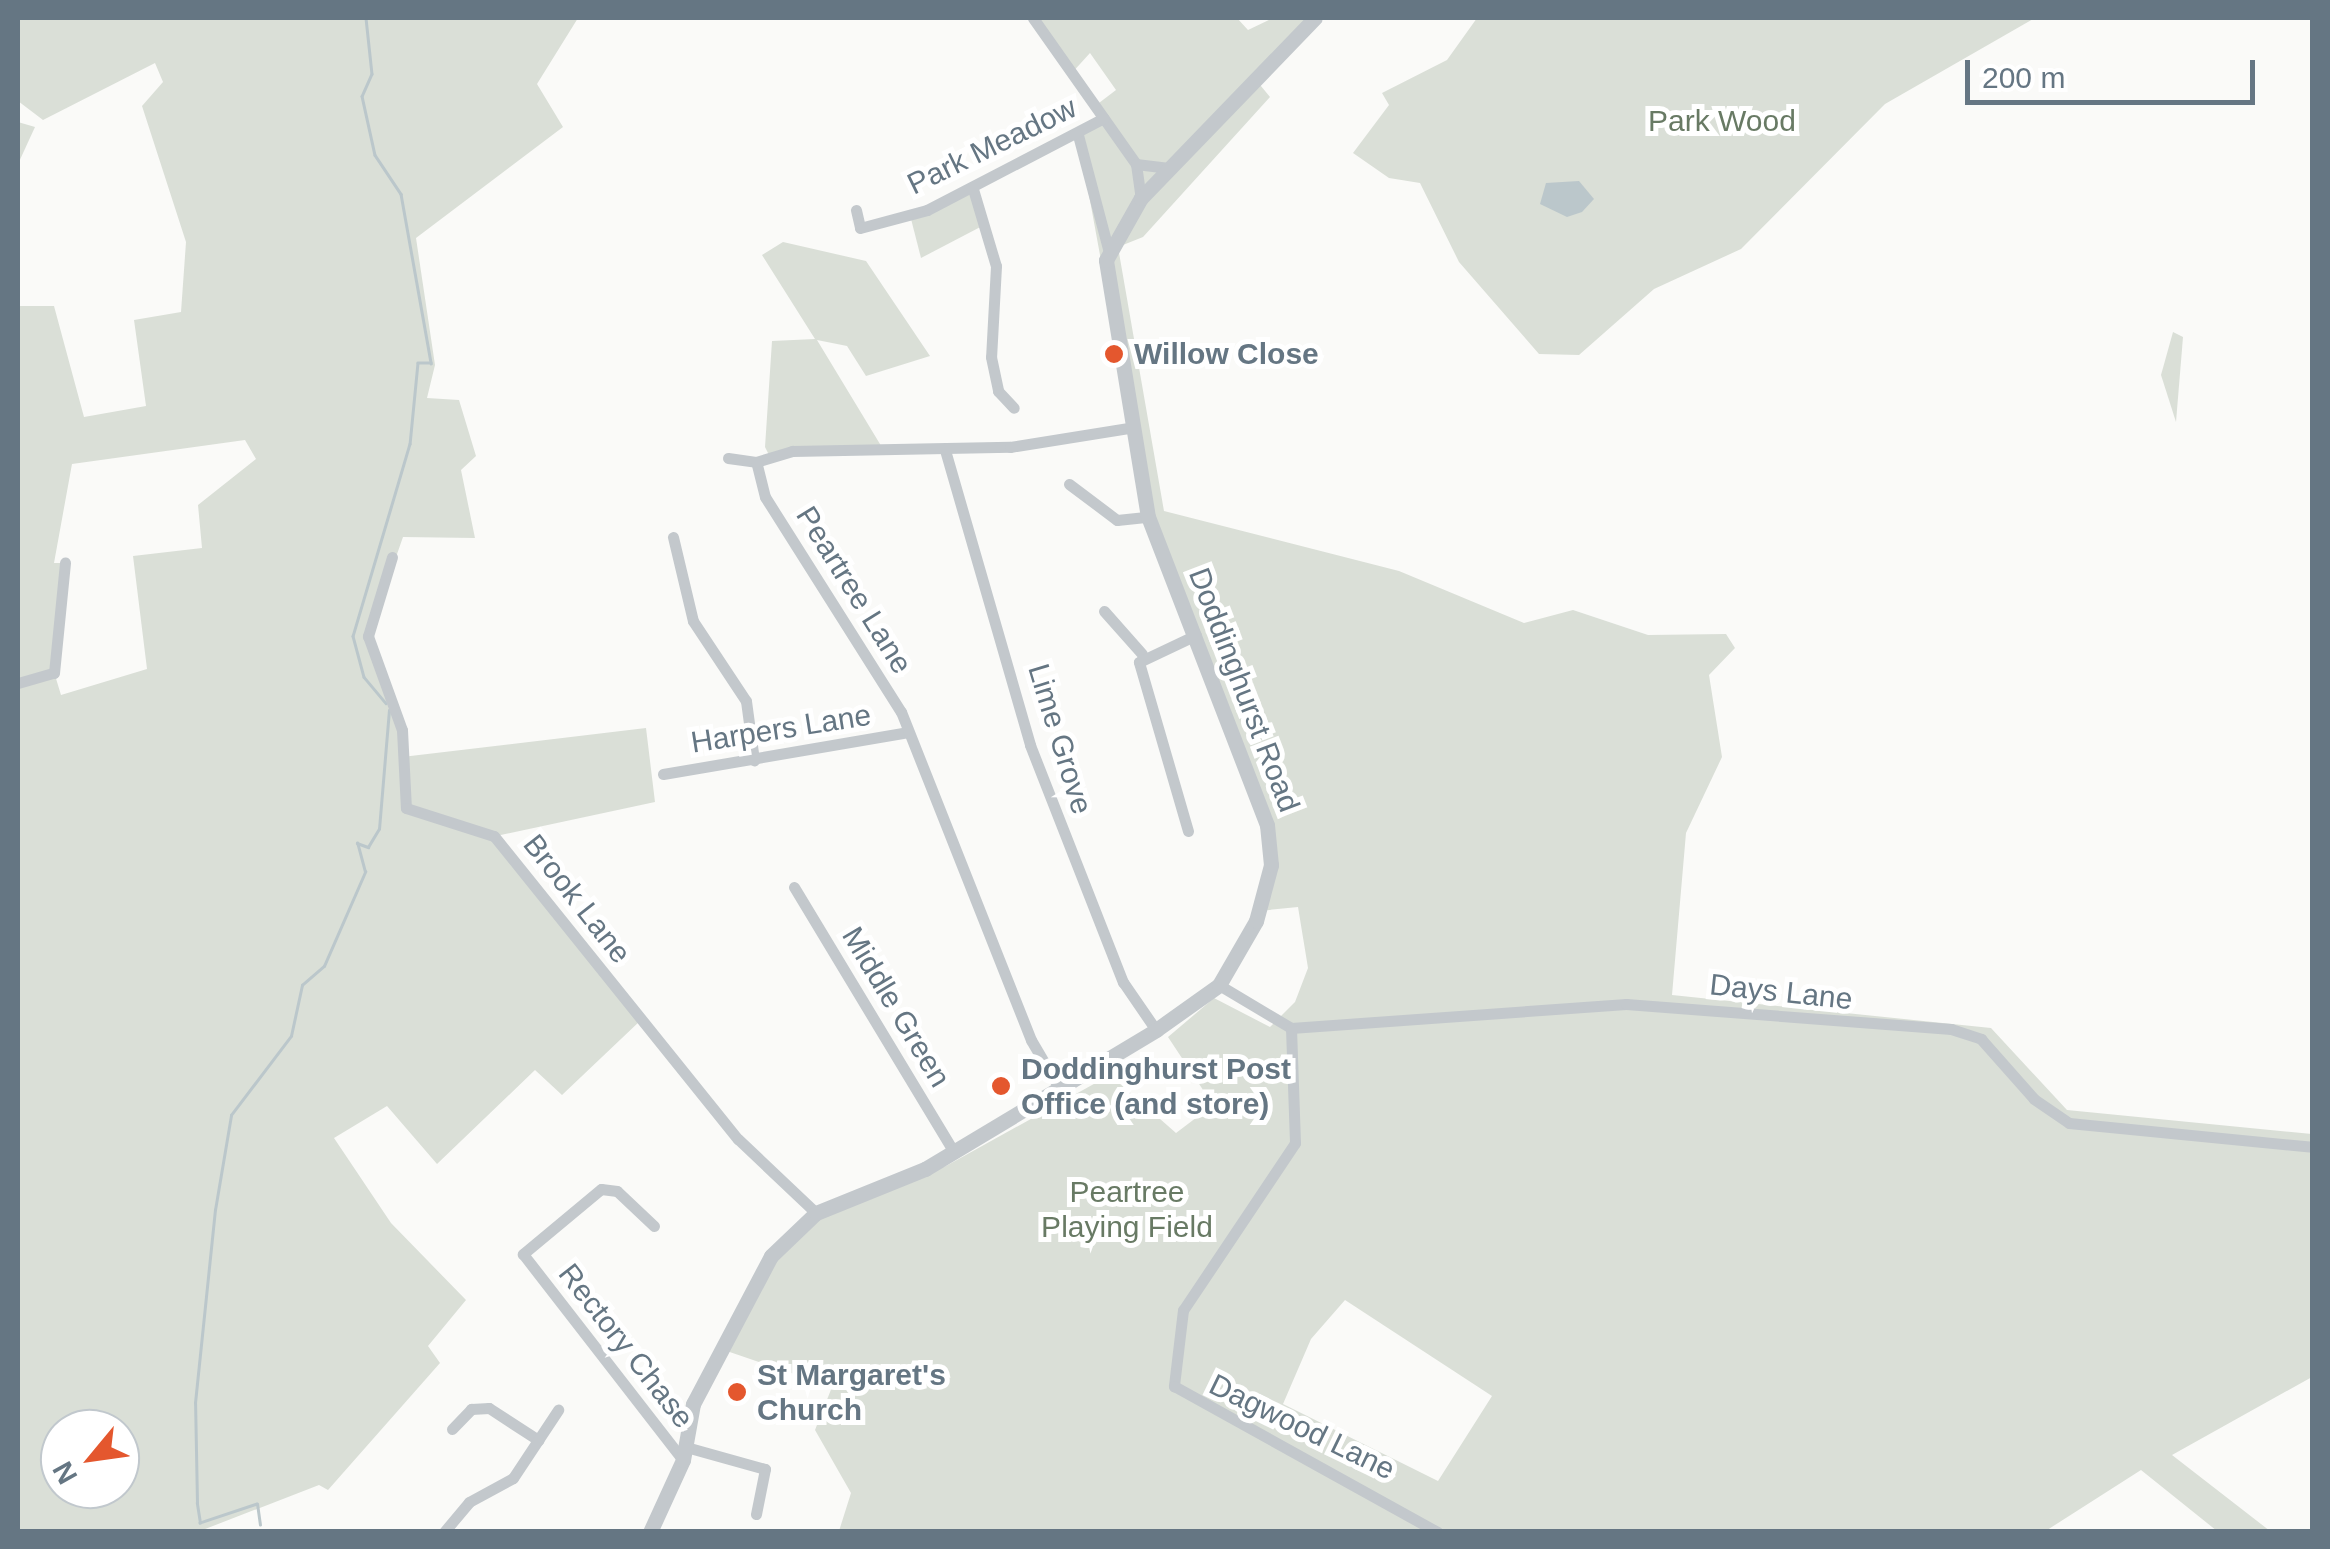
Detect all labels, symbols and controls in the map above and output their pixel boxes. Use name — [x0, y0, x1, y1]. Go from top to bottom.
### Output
scale bar — [1970, 40, 2260, 102]
text: 200 m — [1982, 61, 2065, 94]
street label: Park Meadow — [902, 90, 1082, 202]
park label: Park Wood — [1648, 103, 1796, 139]
place label: Willow Close — [1134, 336, 1319, 372]
marker: Willow Close — [1103, 343, 1125, 365]
street label: Peartree Lane — [788, 500, 920, 680]
street label: Doddinghurst Road — [1181, 563, 1307, 817]
street label: Lime Grove — [1020, 660, 1100, 818]
street label: Harpers Lane — [688, 697, 874, 761]
street label: Brook Lane — [516, 827, 638, 971]
street label: Middle Green — [834, 921, 958, 1093]
street label: Days Lane — [1708, 967, 1854, 1017]
place label: Doddinghurst Post Office (and store) — [1021, 1051, 1291, 1122]
marker: Doddinghurst Post Office (and store) — [990, 1075, 1012, 1097]
park label: Peartree Playing Field — [1041, 1174, 1213, 1244]
street label: Rectory Chase — [551, 1257, 701, 1435]
place label: St Margaret's Church — [757, 1357, 946, 1428]
street label: Dagwood Lane — [1203, 1367, 1401, 1487]
marker: St Margaret's Church — [726, 1381, 748, 1403]
north arrow — [40, 1409, 140, 1509]
text: N — [47, 1456, 84, 1489]

